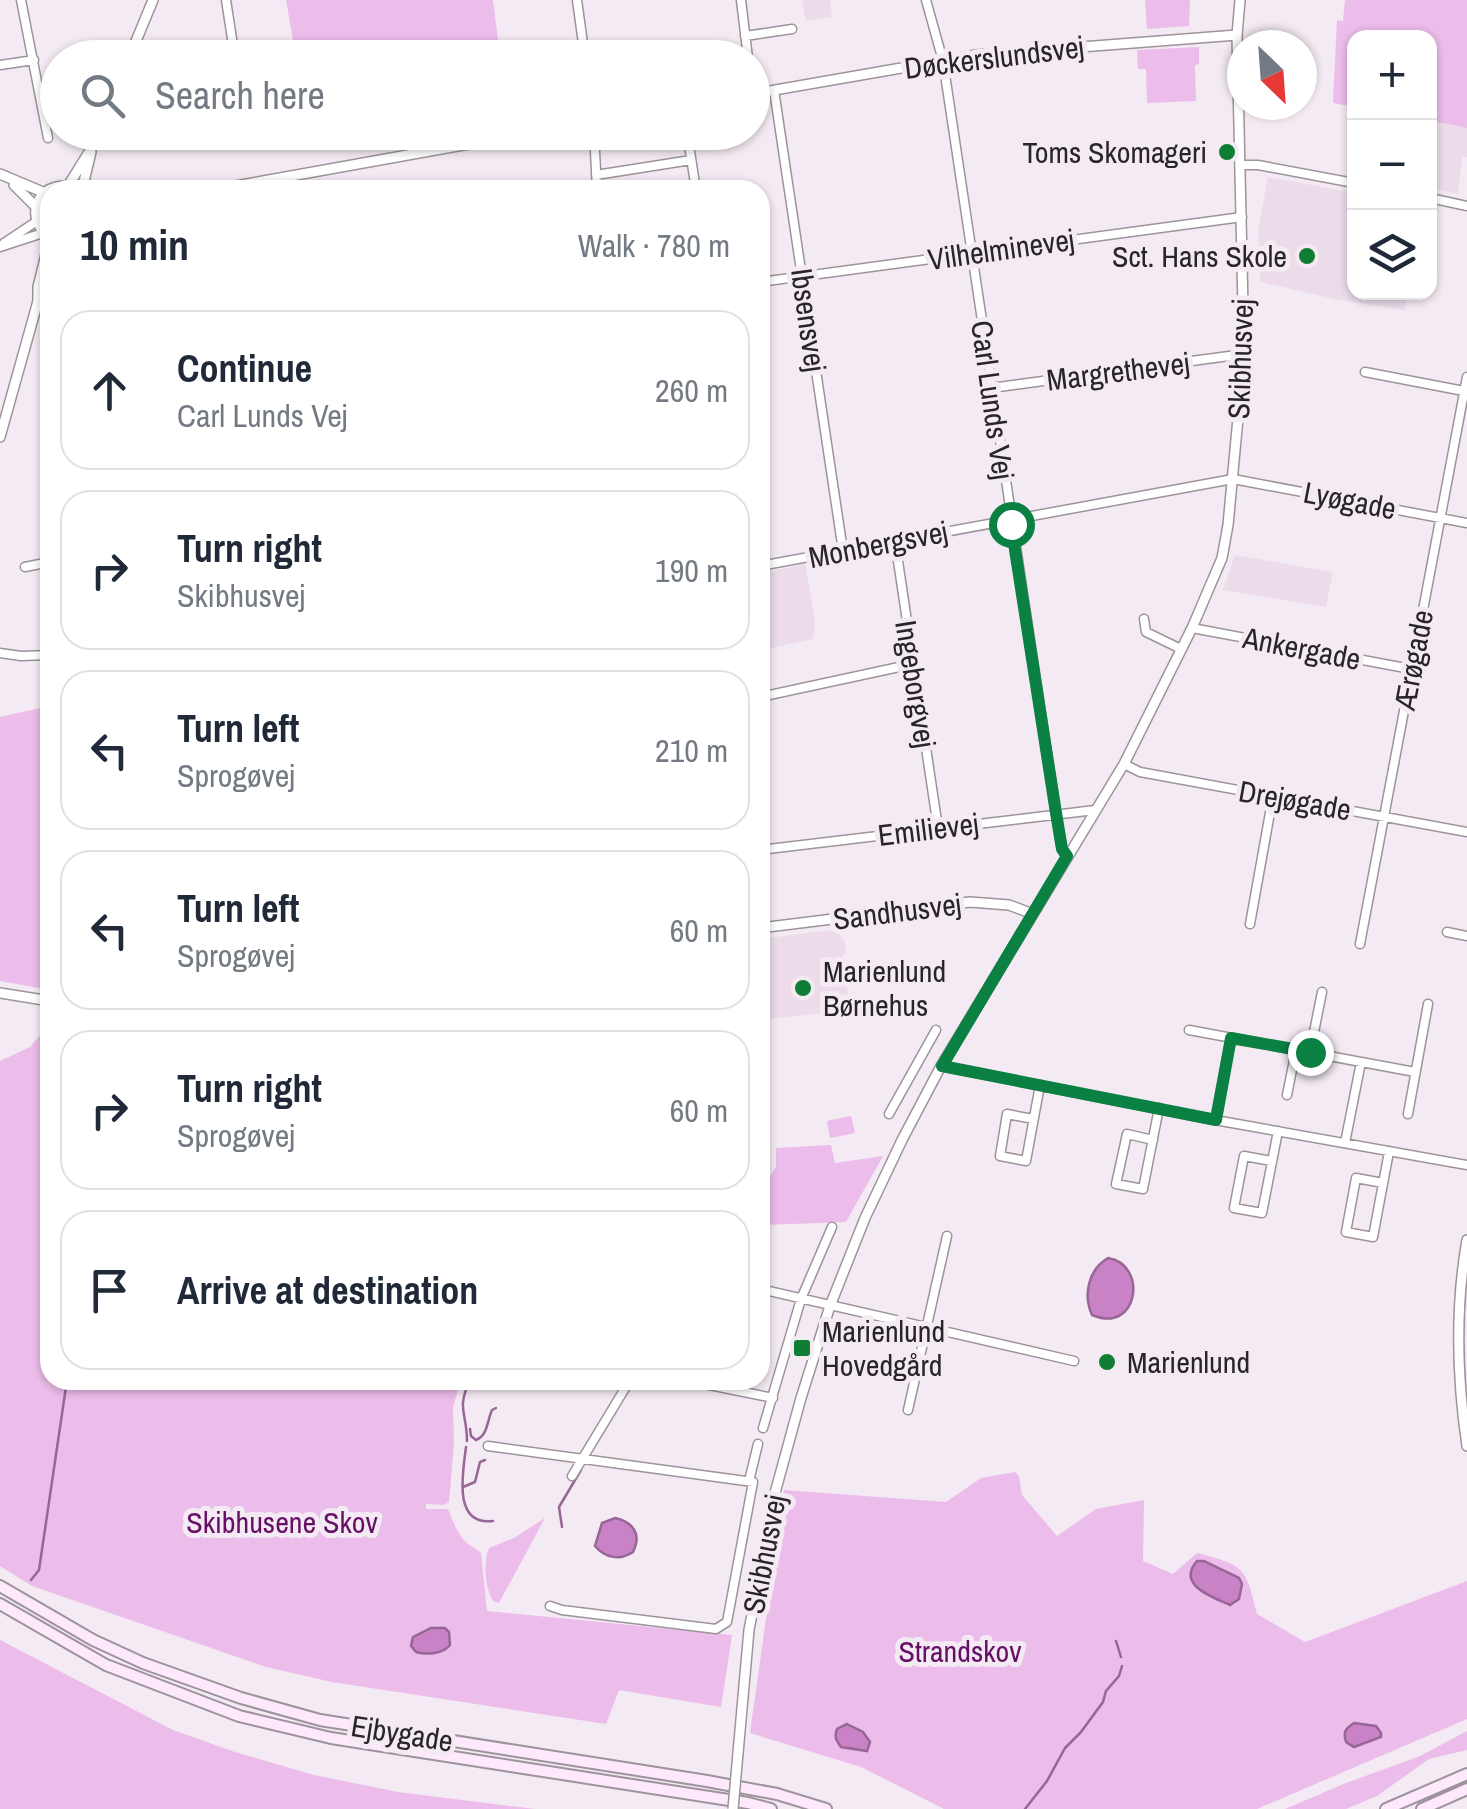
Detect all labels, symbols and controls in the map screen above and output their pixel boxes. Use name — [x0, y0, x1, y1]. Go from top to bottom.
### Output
street label: Døckerslundsvej — [902, 26, 1086, 88]
north arrow — [1227, 30, 1317, 120]
map controls — [1347, 30, 1437, 300]
button: + — [1347, 30, 1437, 120]
search box — [40, 40, 770, 150]
icon: search — [75, 68, 130, 123]
text: Search here — [155, 70, 325, 121]
button: − — [1347, 120, 1437, 210]
place label: Toms Skomageri — [1022, 132, 1207, 172]
marker: Toms Skomageri — [1216, 141, 1238, 163]
button: layers — [1347, 210, 1437, 300]
text: 10 min — [80, 217, 189, 273]
street label: Vilhelminevej — [925, 219, 1077, 279]
text: Walk · 780 m — [578, 224, 730, 267]
place label: Sct. Hans Skole — [1112, 236, 1287, 276]
marker: Sct. Hans Skole — [1296, 245, 1318, 267]
street label: Ibsensvej — [782, 266, 836, 374]
street label: Skibhusvej — [1218, 298, 1262, 420]
street label: Carl Lunds Vej — [962, 318, 1024, 482]
street label: Margrethevej — [1044, 342, 1192, 400]
text: Continue — [177, 343, 312, 394]
icon: ahead — [82, 363, 137, 418]
text: 260 m — [655, 369, 728, 412]
text: Carl Lunds Vej — [177, 394, 348, 437]
street label: Lyøgade — [1300, 471, 1400, 529]
route start — [989, 502, 1035, 548]
street label: Monbergsvej — [805, 511, 951, 577]
text: Turn right — [177, 523, 322, 574]
icon: right — [82, 543, 137, 598]
text: 190 m — [655, 549, 728, 592]
text: Skibhusvej — [177, 574, 305, 617]
street label: Ærøgade — [1384, 607, 1442, 714]
street label: Ingeborgvej — [886, 617, 946, 751]
street label: Ankergade — [1239, 617, 1364, 679]
text: Turn left — [177, 703, 299, 754]
icon: left — [82, 723, 137, 778]
text: 210 m — [655, 729, 728, 772]
text: Sprogøvej — [177, 754, 295, 797]
street label: Drejøgade — [1236, 770, 1354, 830]
street label: Emilievej — [875, 803, 981, 855]
text: Turn left — [177, 883, 299, 934]
street label: Sandhusvej — [831, 883, 963, 939]
icon: left — [82, 903, 137, 958]
text: 60 m — [670, 909, 728, 952]
text: Sprogøvej — [177, 934, 295, 977]
place label: Marienlund Børnehus — [823, 951, 946, 1025]
marker: Marienlund Børnehus — [792, 977, 814, 999]
route end — [1288, 1030, 1334, 1076]
text: Turn right — [177, 1063, 322, 1114]
icon: right — [82, 1083, 137, 1138]
text: 60 m — [670, 1089, 728, 1132]
text: Sprogøvej — [177, 1114, 295, 1157]
icon: arrive — [82, 1263, 137, 1318]
text: Arrive at destination — [177, 1265, 478, 1316]
place label: Marienlund Hovedgård — [822, 1311, 945, 1385]
marker: Marienlund Hovedgård — [791, 1337, 813, 1359]
place label: Marienlund — [1127, 1342, 1250, 1382]
marker: Marienlund — [1096, 1351, 1118, 1373]
street label: Skibhusvej — [733, 1491, 795, 1617]
park label: Skibhusene Skov — [186, 1502, 378, 1542]
park label: Strandskov — [898, 1631, 1022, 1671]
street label: Ejbygade — [348, 1705, 456, 1761]

